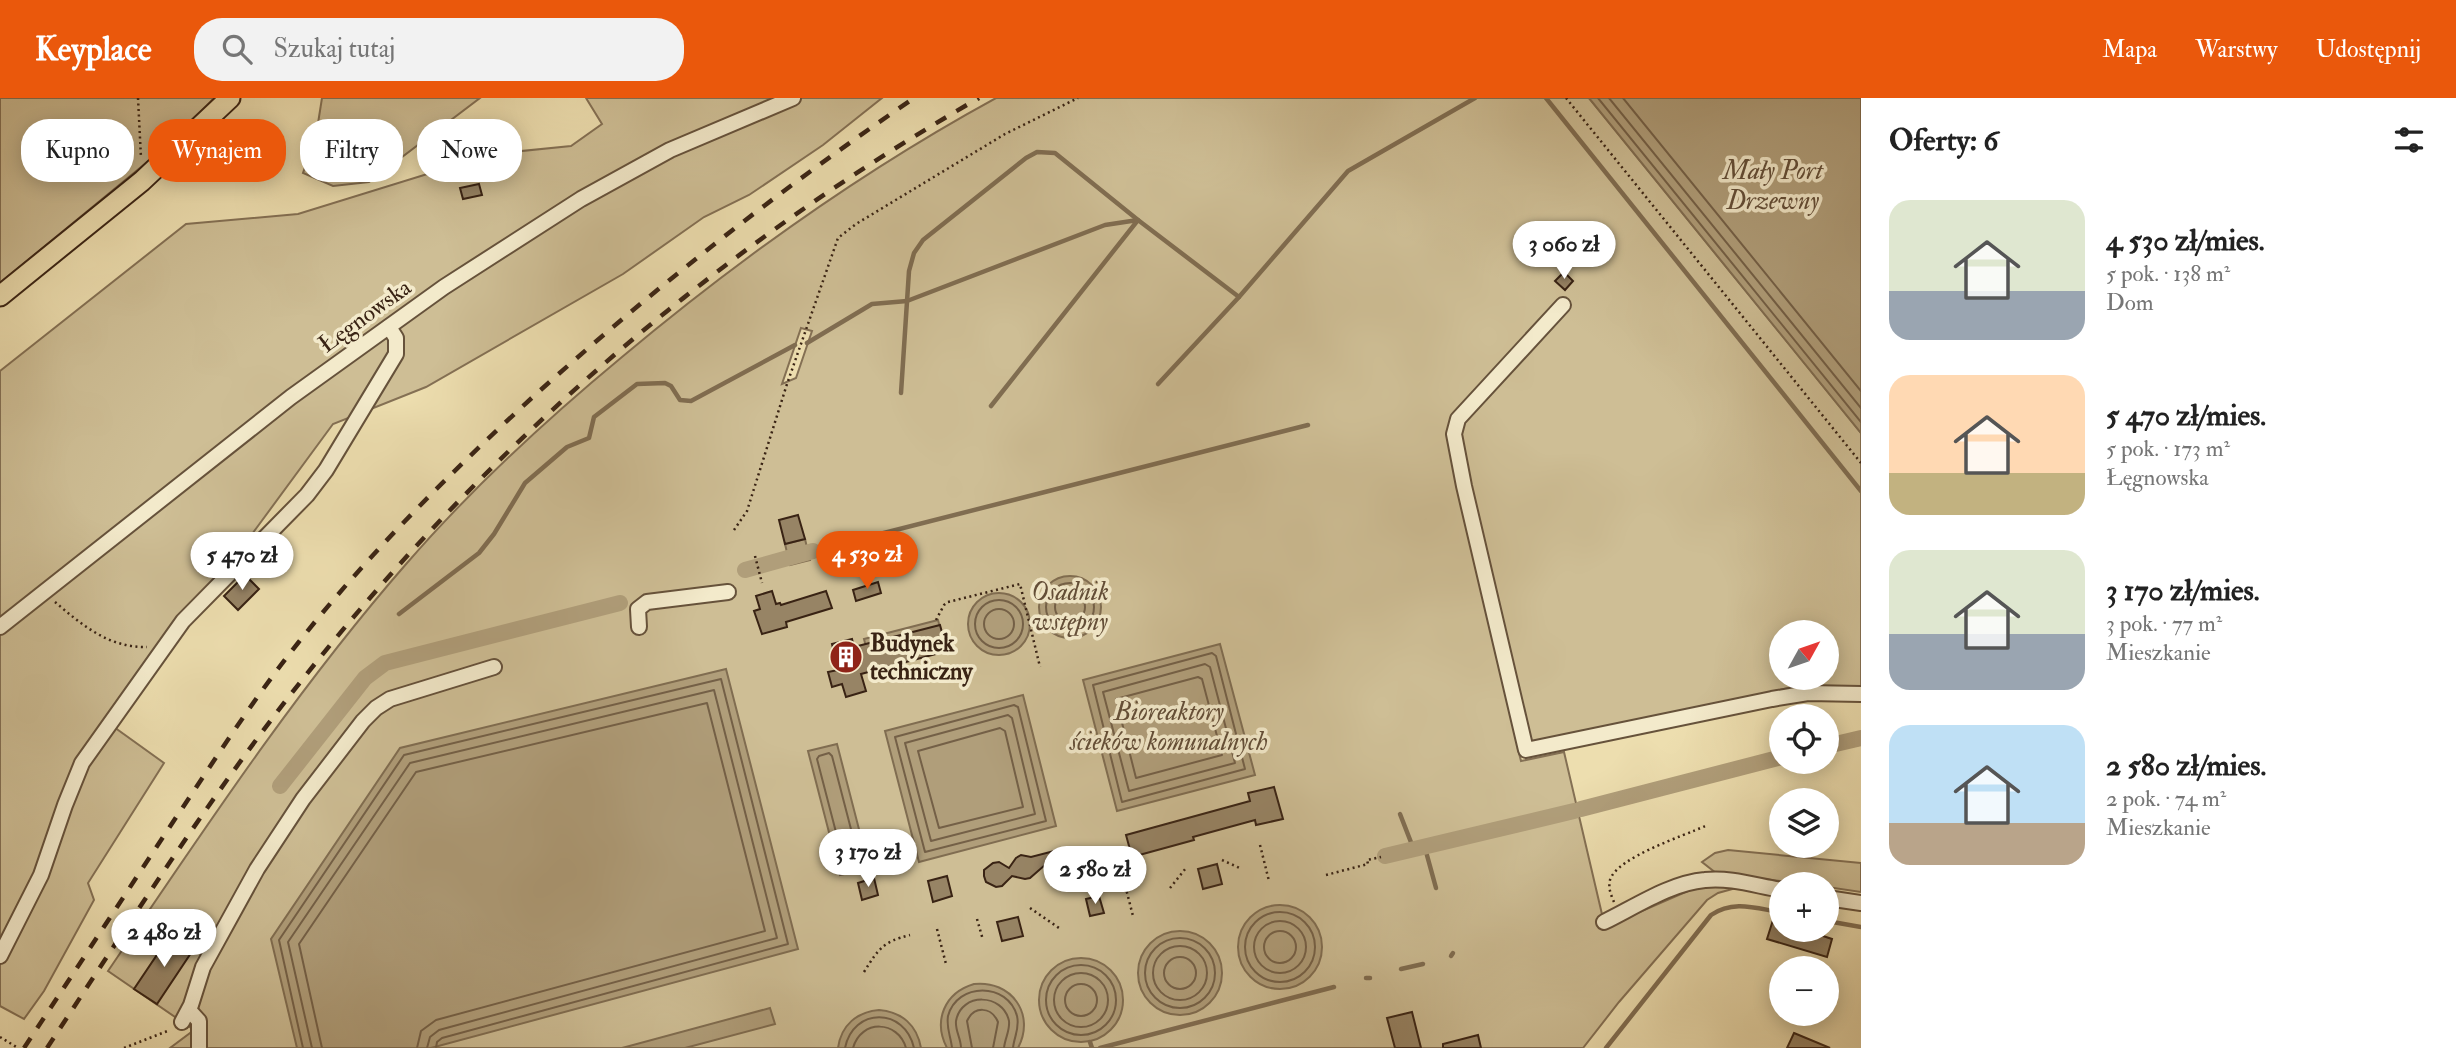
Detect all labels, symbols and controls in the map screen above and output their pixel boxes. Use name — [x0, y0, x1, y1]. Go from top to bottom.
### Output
search box — [194, 18, 684, 81]
text: Keyplace — [35, 29, 152, 70]
icon: search — [218, 30, 256, 68]
text: Szukaj tutaj — [274, 33, 395, 65]
text: Mapa — [2102, 34, 2157, 65]
text: Warstwy — [2195, 34, 2278, 65]
text: Udostępnij — [2316, 34, 2421, 65]
chip: Kupno — [21, 119, 134, 182]
chip: Wynajem — [148, 119, 286, 182]
chip: Filtry — [300, 119, 403, 182]
chip: Nowe — [417, 119, 522, 182]
icon: filters — [2390, 121, 2428, 159]
text: Oferty: 6 — [1889, 122, 1998, 159]
water label: Mały Port Drzewny — [1721, 155, 1824, 217]
pin: 3 060 zł — [1492, 222, 1636, 281]
text: 4 530 zł/mies. — [2106, 222, 2265, 259]
icon: home — [1945, 228, 2029, 312]
text: 3 060 zł — [1529, 229, 1599, 258]
text: 5 pok. · 138 m² — [2106, 259, 2230, 288]
street label: Łęgnowska — [313, 271, 418, 360]
text: Dom — [2106, 288, 2154, 317]
text: 5 470 zł/mies. — [2106, 397, 2266, 434]
icon: home — [1945, 403, 2029, 487]
text: 5 pok. · 173 m² — [2106, 434, 2230, 463]
text: Łęgnowska — [2106, 463, 2209, 492]
pin: 5 470 zł — [170, 532, 314, 592]
pin: 4 530 zł — [795, 532, 939, 591]
text: 4 530 zł — [832, 539, 902, 568]
text: 5 470 zł — [207, 540, 277, 569]
text: 3 170 zł/mies. — [2106, 572, 2260, 609]
water label: Osadnik wstępny — [1031, 576, 1109, 638]
icon: home — [1945, 578, 2029, 662]
text: 3 pok. · 77 m² — [2106, 609, 2222, 638]
north arrow — [1769, 620, 1839, 690]
map controls — [1769, 620, 1839, 1026]
place label: Budynek techniczny — [870, 628, 974, 687]
building icon: Budynek techniczny — [827, 638, 865, 676]
text: Mieszkanie — [2106, 638, 2211, 667]
water label: Bioreaktory ścieków komunalnych — [1069, 696, 1268, 758]
button: locate — [1769, 704, 1839, 774]
text: 2 580 zł/mies. — [2106, 747, 2266, 784]
icon: home — [1945, 753, 2029, 837]
text: 2 pok. · 74 m² — [2106, 784, 2226, 813]
button: layers — [1769, 788, 1839, 858]
text: Mieszkanie — [2106, 813, 2211, 842]
pin: 3 170 zł — [796, 830, 940, 889]
text: 3 170 zł — [835, 837, 901, 866]
pin: 2 580 zł — [1023, 846, 1167, 906]
text: 2 580 zł — [1059, 854, 1131, 883]
button: + — [1769, 872, 1839, 942]
pin: 2 480 zł — [92, 910, 236, 969]
text: 2 480 zł — [127, 917, 201, 946]
button: − — [1769, 956, 1839, 1026]

